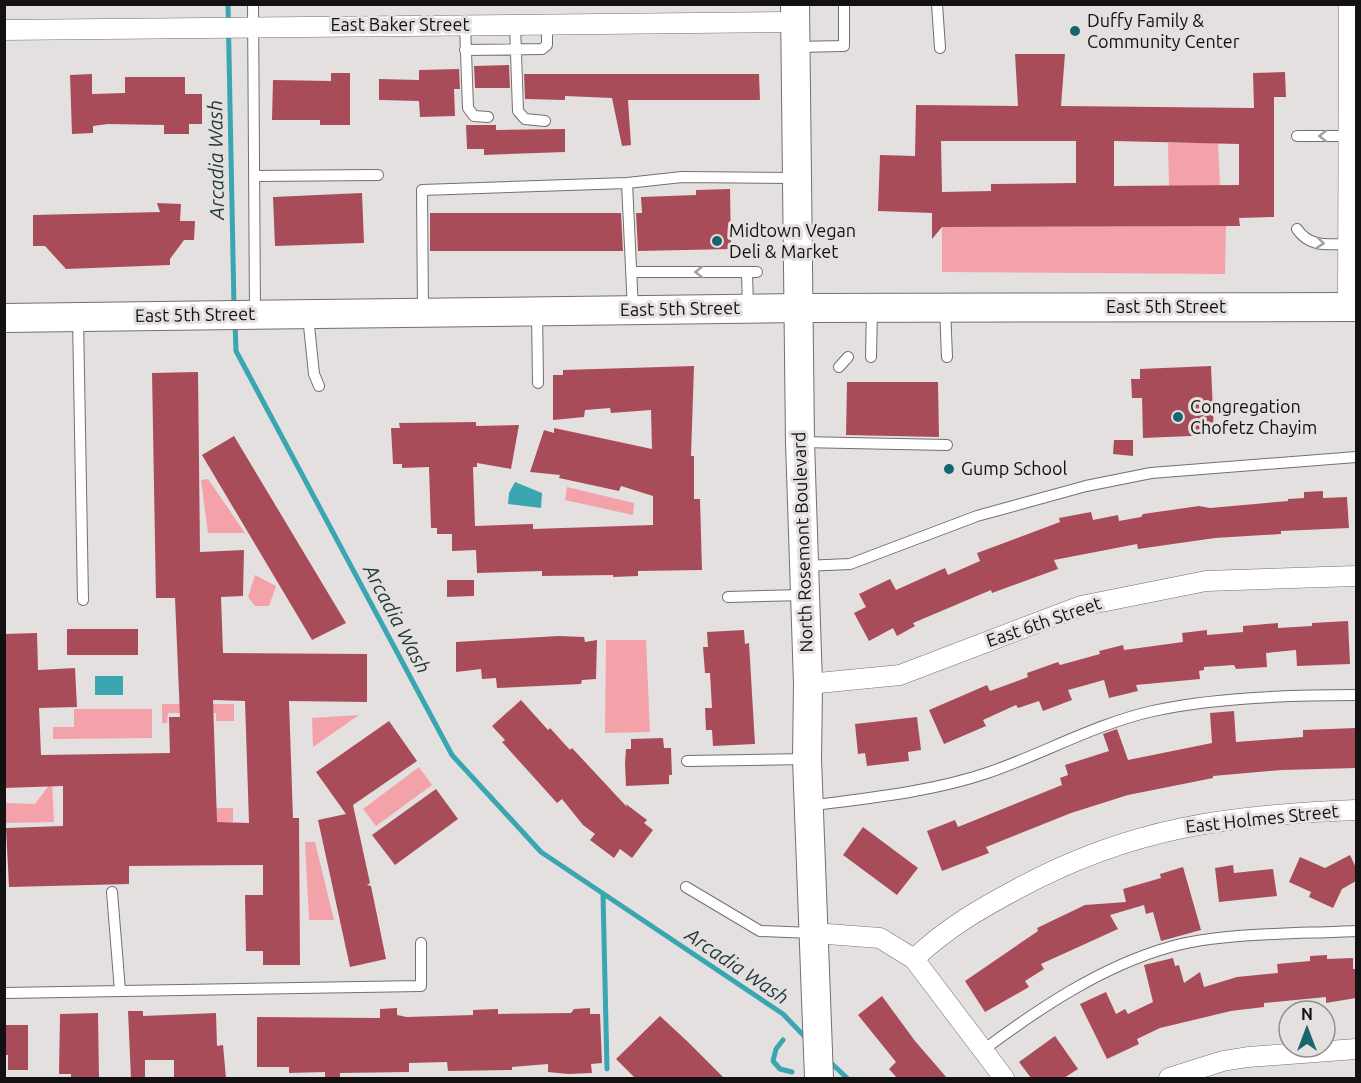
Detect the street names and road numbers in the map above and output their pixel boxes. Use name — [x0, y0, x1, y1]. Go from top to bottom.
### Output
street label: East Baker Street — [331, 14, 469, 34]
street label: East 5th Street — [1106, 296, 1226, 316]
street label: East 5th Street — [620, 297, 740, 319]
street label: East 5th Street — [135, 303, 255, 325]
street label: North Rosemont Boulevard — [788, 431, 816, 653]
street label: East 6th Street — [984, 592, 1104, 650]
street label: East Holmes Street — [1184, 800, 1339, 836]

